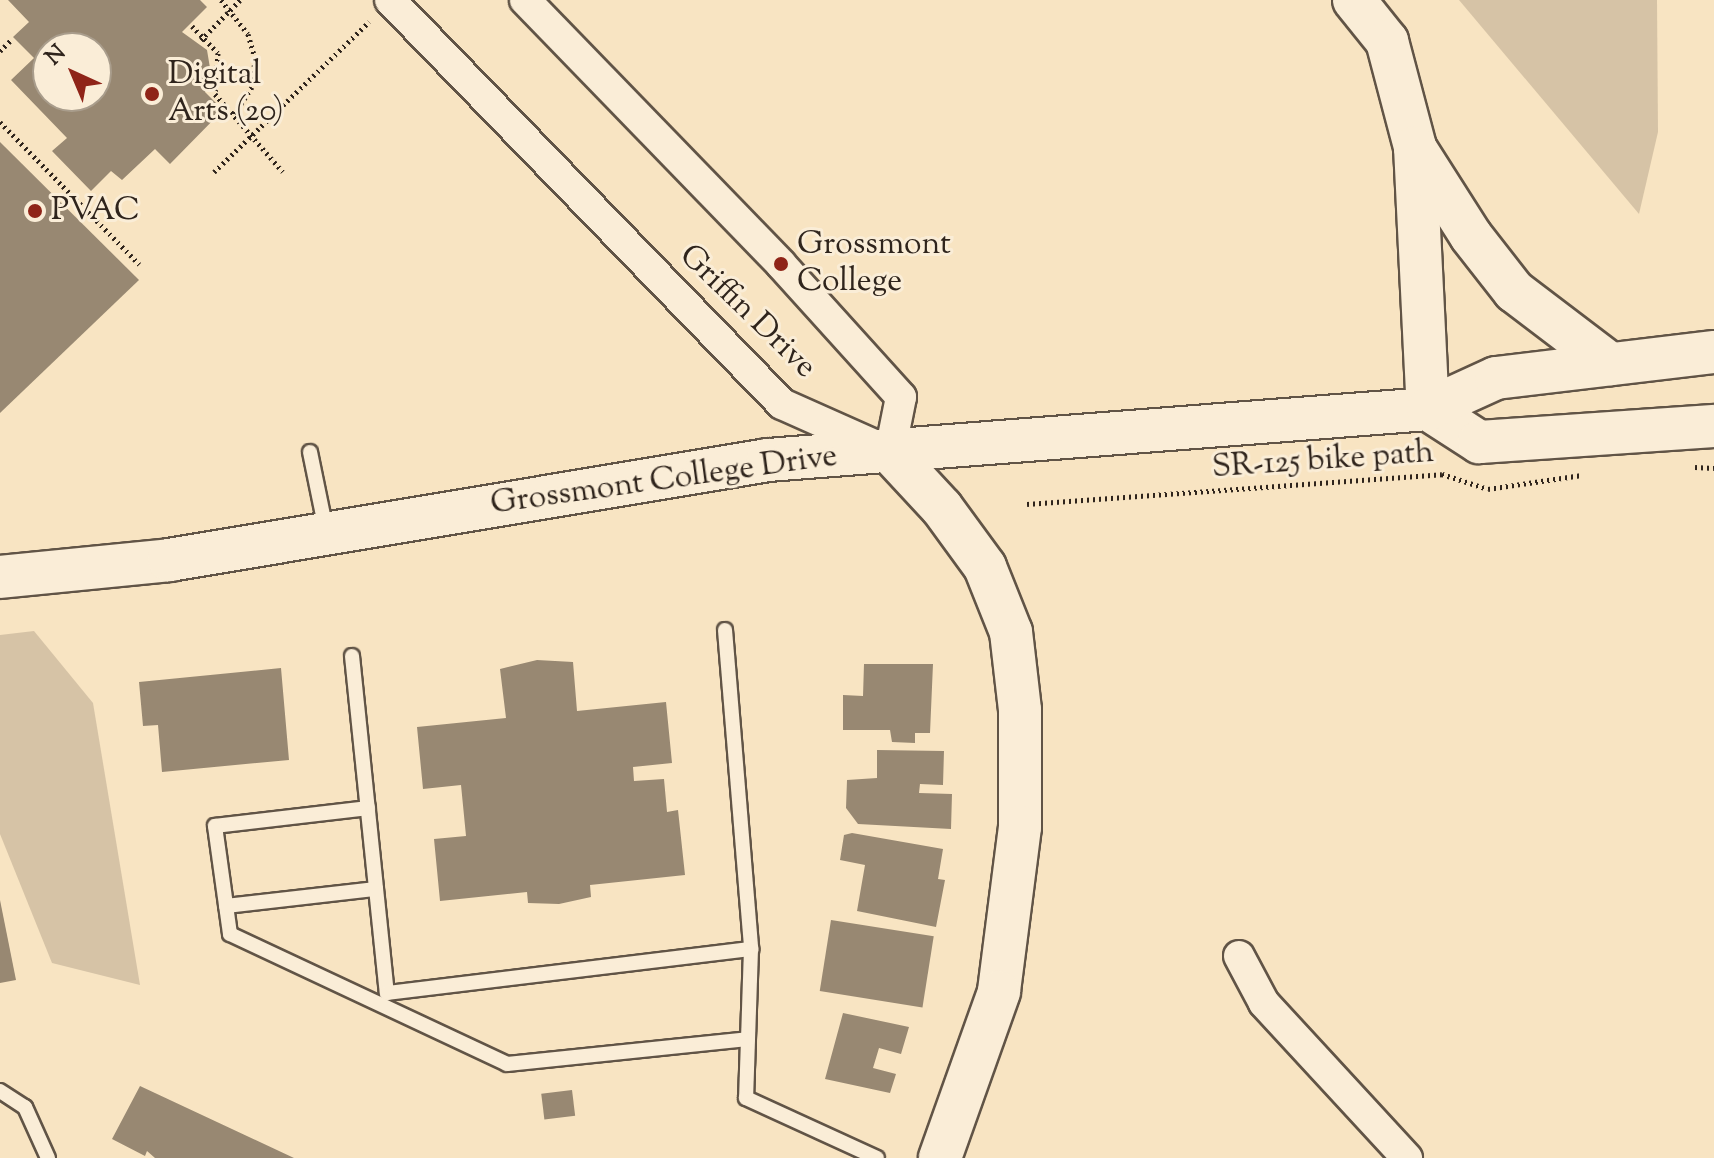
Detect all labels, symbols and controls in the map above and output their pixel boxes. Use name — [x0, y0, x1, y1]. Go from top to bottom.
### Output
north arrow — [32, 32, 112, 112]
text: N — [39, 39, 74, 74]
place label: Digital Arts (20) — [168, 57, 284, 132]
marker: Digital Arts (20) — [143, 85, 161, 103]
place label: PVAC — [51, 192, 140, 230]
marker: PVAC — [26, 202, 44, 220]
place label: Grossmont College — [797, 227, 951, 302]
street label: Griffin Drive — [670, 237, 824, 387]
marker: Grossmont College — [772, 255, 790, 273]
street label: SR-125 bike path — [1211, 434, 1435, 488]
street label: Grossmont College Drive — [488, 438, 840, 524]

